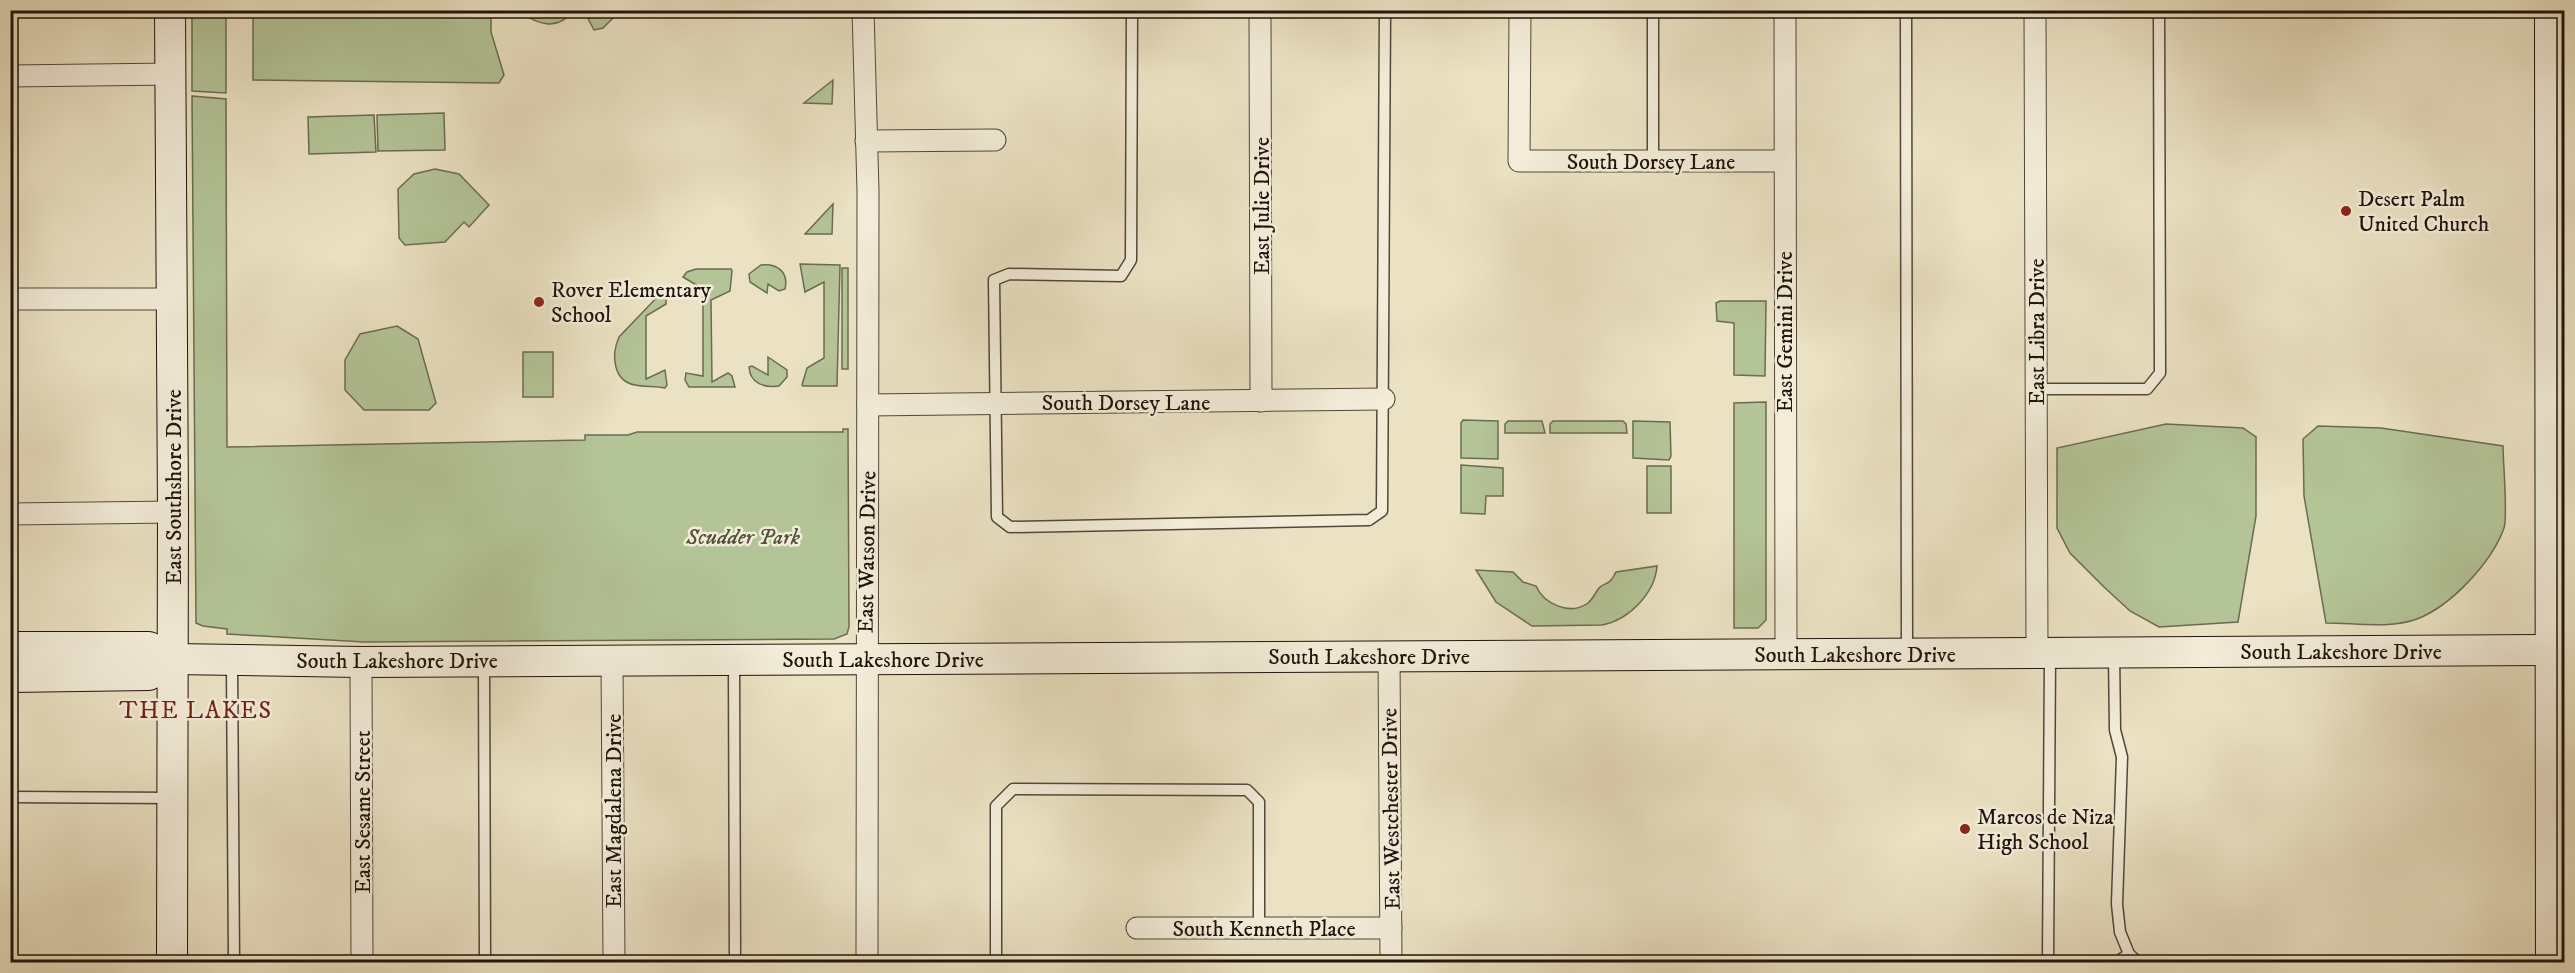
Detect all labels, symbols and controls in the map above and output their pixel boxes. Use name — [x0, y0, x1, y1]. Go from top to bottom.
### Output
street label: East Julie Drive — [1249, 137, 1276, 275]
street label: South Dorsey Lane — [1567, 149, 1735, 176]
place label: Desert Palm United Church — [2358, 186, 2490, 238]
marker: Desert Palm United Church — [2339, 204, 2353, 218]
street label: East Gemini Drive — [1772, 251, 1799, 413]
street label: East Libra Drive — [2024, 258, 2051, 406]
place label: Rover Elementary School — [551, 277, 712, 329]
marker: Rover Elementary School — [532, 295, 546, 309]
street label: East Southshore Drive — [161, 389, 188, 585]
street label: South Dorsey Lane — [1042, 390, 1210, 417]
street label: East Watson Drive — [853, 471, 882, 634]
park label: Scudder Park — [685, 524, 801, 551]
street label: South Lakeshore Drive — [2240, 639, 2442, 666]
street label: South Lakeshore Drive — [1754, 642, 1956, 669]
street label: South Lakeshore Drive — [1268, 644, 1470, 671]
street label: South Lakeshore Drive — [782, 647, 984, 674]
street label: South Lakeshore Drive — [296, 648, 498, 675]
district label: THE LAKES — [119, 696, 273, 726]
street label: East Westchester Drive — [1376, 708, 1407, 910]
street label: East Magdalena Drive — [601, 714, 628, 908]
street label: East Sesame Street — [350, 730, 377, 894]
place label: Marcos de Niza High School — [1977, 804, 2114, 856]
marker: Marcos de Niza High School — [1958, 822, 1972, 836]
street label: South Kenneth Place — [1172, 916, 1356, 943]

